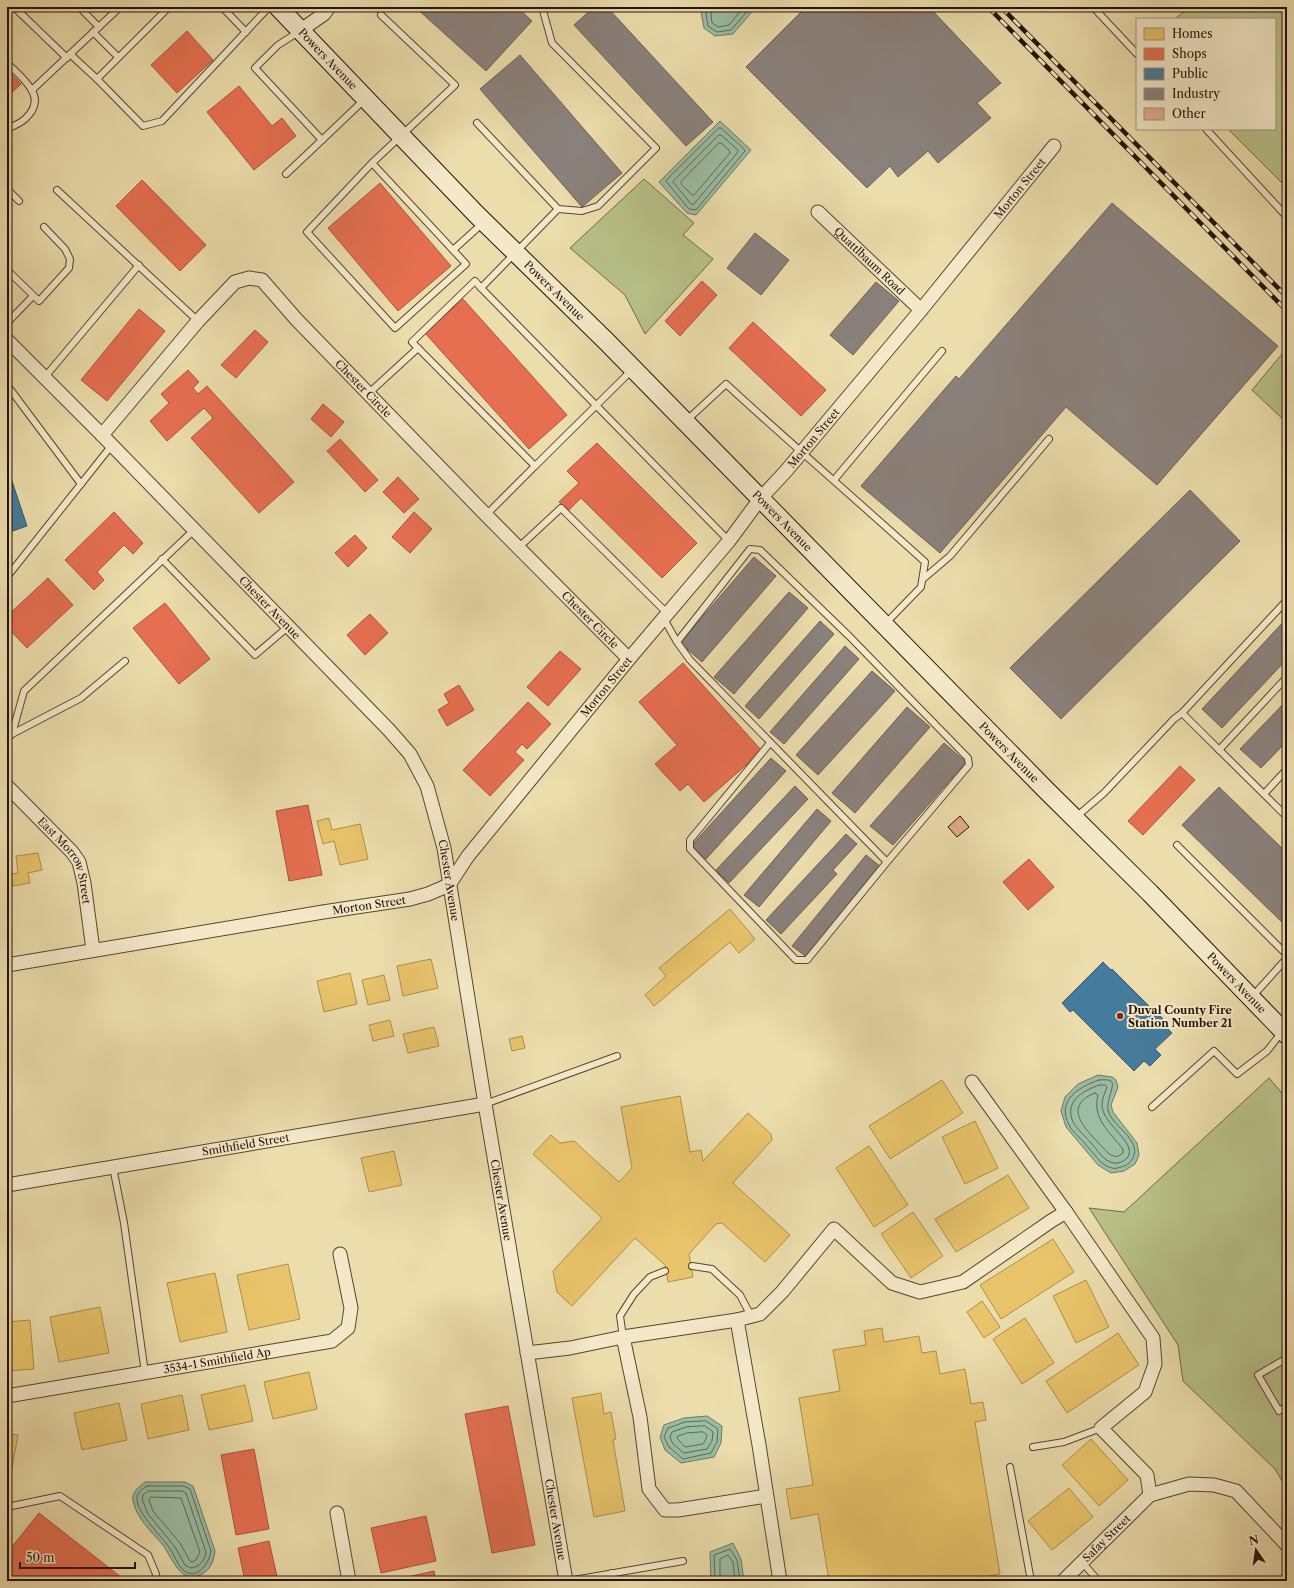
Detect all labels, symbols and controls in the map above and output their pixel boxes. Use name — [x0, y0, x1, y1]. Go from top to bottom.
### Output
legend — [1136, 18, 1276, 130]
street label: Powers Avenue — [295, 25, 360, 93]
text: Homes — [1172, 26, 1212, 41]
text: Shops — [1172, 46, 1207, 61]
text: Public — [1172, 66, 1208, 81]
text: Industry — [1172, 86, 1220, 101]
text: Other — [1172, 106, 1206, 121]
street label: Morton Street — [991, 155, 1049, 221]
street label: Quattlbaum Road — [831, 224, 908, 298]
street label: Powers Avenue — [521, 258, 588, 323]
street label: Chester Circle — [332, 357, 395, 420]
street label: Morton Street — [784, 405, 843, 471]
street label: Powers Avenue — [749, 488, 815, 554]
street label: Chester Avenue — [236, 573, 304, 642]
street label: Chester Circle — [559, 588, 622, 651]
street label: Morton Street — [577, 654, 635, 720]
street label: Powers Avenue — [976, 719, 1042, 786]
street label: East Morrow Street — [35, 814, 94, 905]
street label: Chester Avenue — [435, 838, 463, 922]
street label: Morton Street — [331, 893, 407, 918]
street label: Powers Avenue — [1204, 949, 1269, 1016]
place label: Duval County Fire Station Number 21 — [1128, 1003, 1232, 1030]
marker: Duval County Fire Station Number 21 — [1115, 1011, 1125, 1021]
street label: Smithfield Street — [201, 1130, 290, 1159]
street label: Chester Avenue — [488, 1158, 515, 1242]
street label: 3534-1 Smithfield Ap — [162, 1344, 272, 1376]
street label: Chester Avenue — [542, 1478, 569, 1561]
street label: Safay Street — [1079, 1511, 1133, 1565]
north arrow — [1236, 1530, 1276, 1570]
text: N — [1248, 1532, 1260, 1548]
scale bar — [20, 1544, 135, 1570]
text: 50 m — [26, 1550, 55, 1565]

